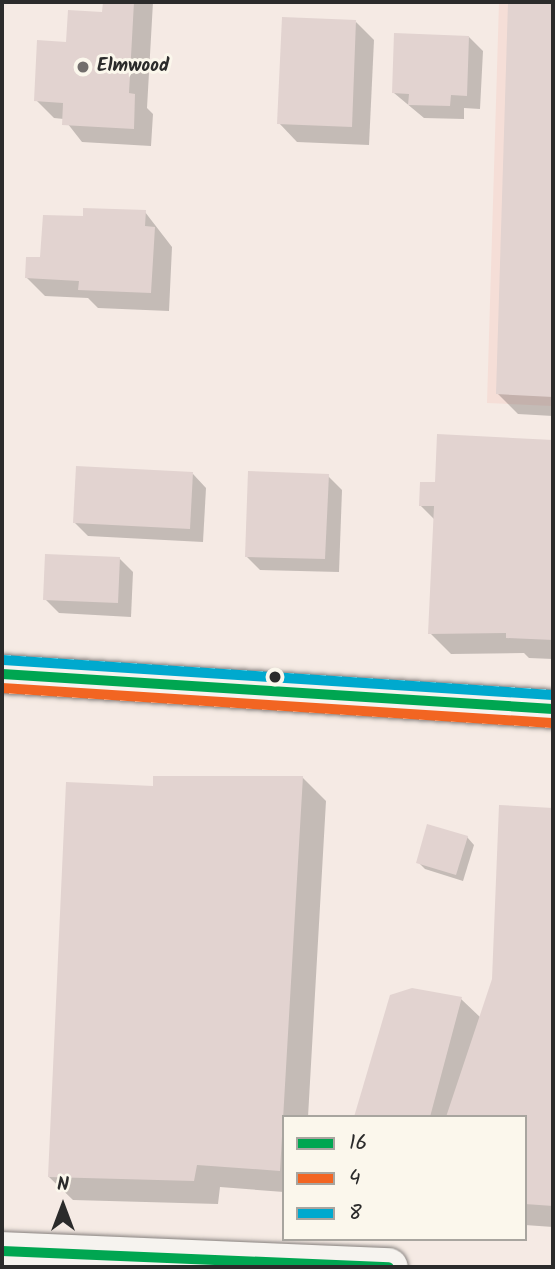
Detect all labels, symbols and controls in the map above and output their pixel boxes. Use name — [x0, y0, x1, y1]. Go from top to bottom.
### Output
place label: Elmwood — [97, 56, 169, 78]
marker: Elmwood — [75, 59, 91, 75]
unlabelled marker — [268, 670, 282, 684]
legend — [282, 1115, 527, 1241]
text: 16 — [349, 1127, 367, 1160]
text: 4 — [349, 1162, 361, 1195]
text: N — [57, 1170, 69, 1200]
north arrow — [28, 1171, 98, 1241]
text: 8 — [349, 1197, 362, 1230]

